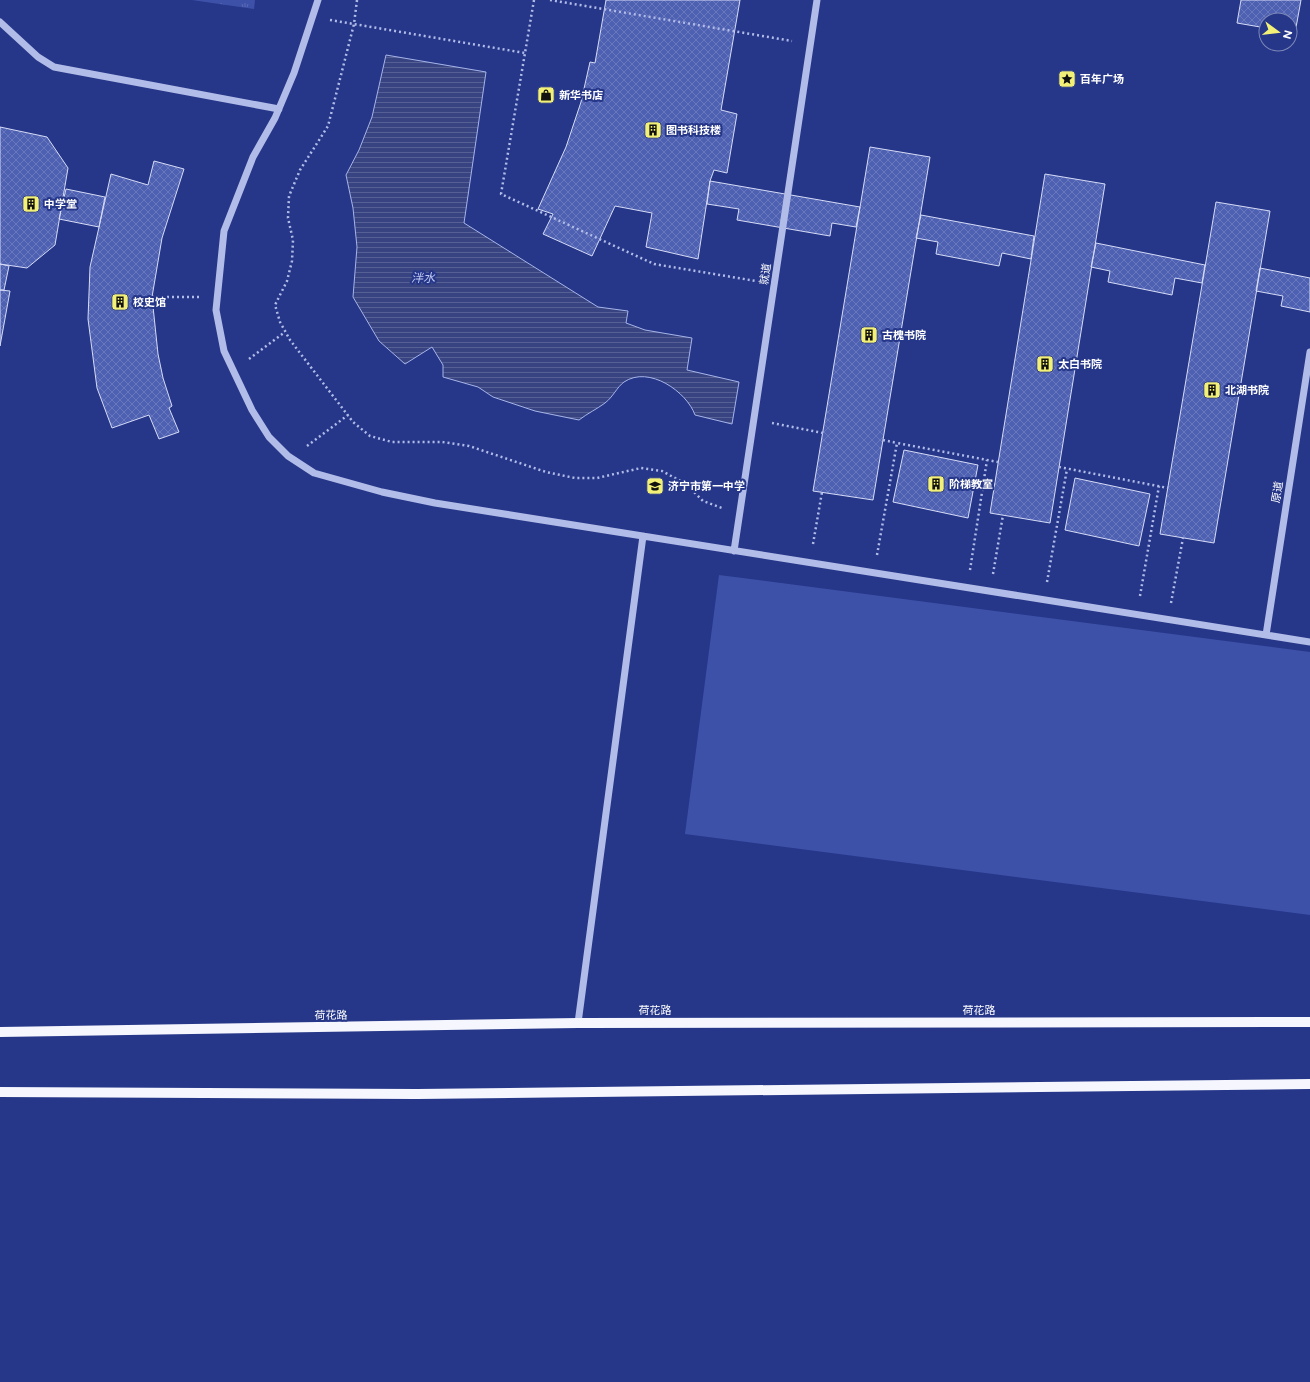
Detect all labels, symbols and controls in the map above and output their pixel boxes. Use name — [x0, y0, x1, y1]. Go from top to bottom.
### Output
north arrow — [1258, 12, 1298, 52]
text: N — [1280, 29, 1295, 40]
place icon: 百年广场 — [1057, 69, 1077, 89]
place label: 百年广场 — [1080, 73, 1124, 86]
shop icon: 新华书店 — [536, 85, 556, 105]
place label: 新华书店 — [559, 89, 603, 102]
building icon: 图书科技楼 — [643, 120, 663, 140]
place label: 图书科技楼 — [666, 124, 721, 137]
building icon: 中学堂 — [21, 194, 41, 214]
place label: 中学堂 — [44, 198, 77, 211]
street label: 就道 — [757, 262, 774, 286]
water label: 泮水 — [411, 271, 436, 285]
building icon: 校史馆 — [110, 292, 130, 312]
place label: 校史馆 — [133, 296, 166, 309]
building icon: 古槐书院 — [859, 325, 879, 345]
place label: 古槐书院 — [882, 329, 926, 342]
building icon: 太白书院 — [1035, 354, 1055, 374]
place label: 太白书院 — [1058, 358, 1102, 371]
building icon: 北湖书院 — [1202, 380, 1222, 400]
place label: 北湖书院 — [1225, 384, 1269, 397]
building icon: 阶梯教室 — [926, 474, 946, 494]
school or university icon: 济宁市第一中学 — [645, 476, 665, 496]
place label: 阶梯教室 — [949, 478, 993, 491]
place label: 济宁市第一中学 — [668, 480, 745, 493]
street label: 原道 — [1269, 480, 1286, 504]
street label: 荷花路 — [639, 1004, 672, 1017]
street label: 荷花路 — [963, 1004, 996, 1017]
street label: 荷花路 — [314, 1009, 348, 1022]

